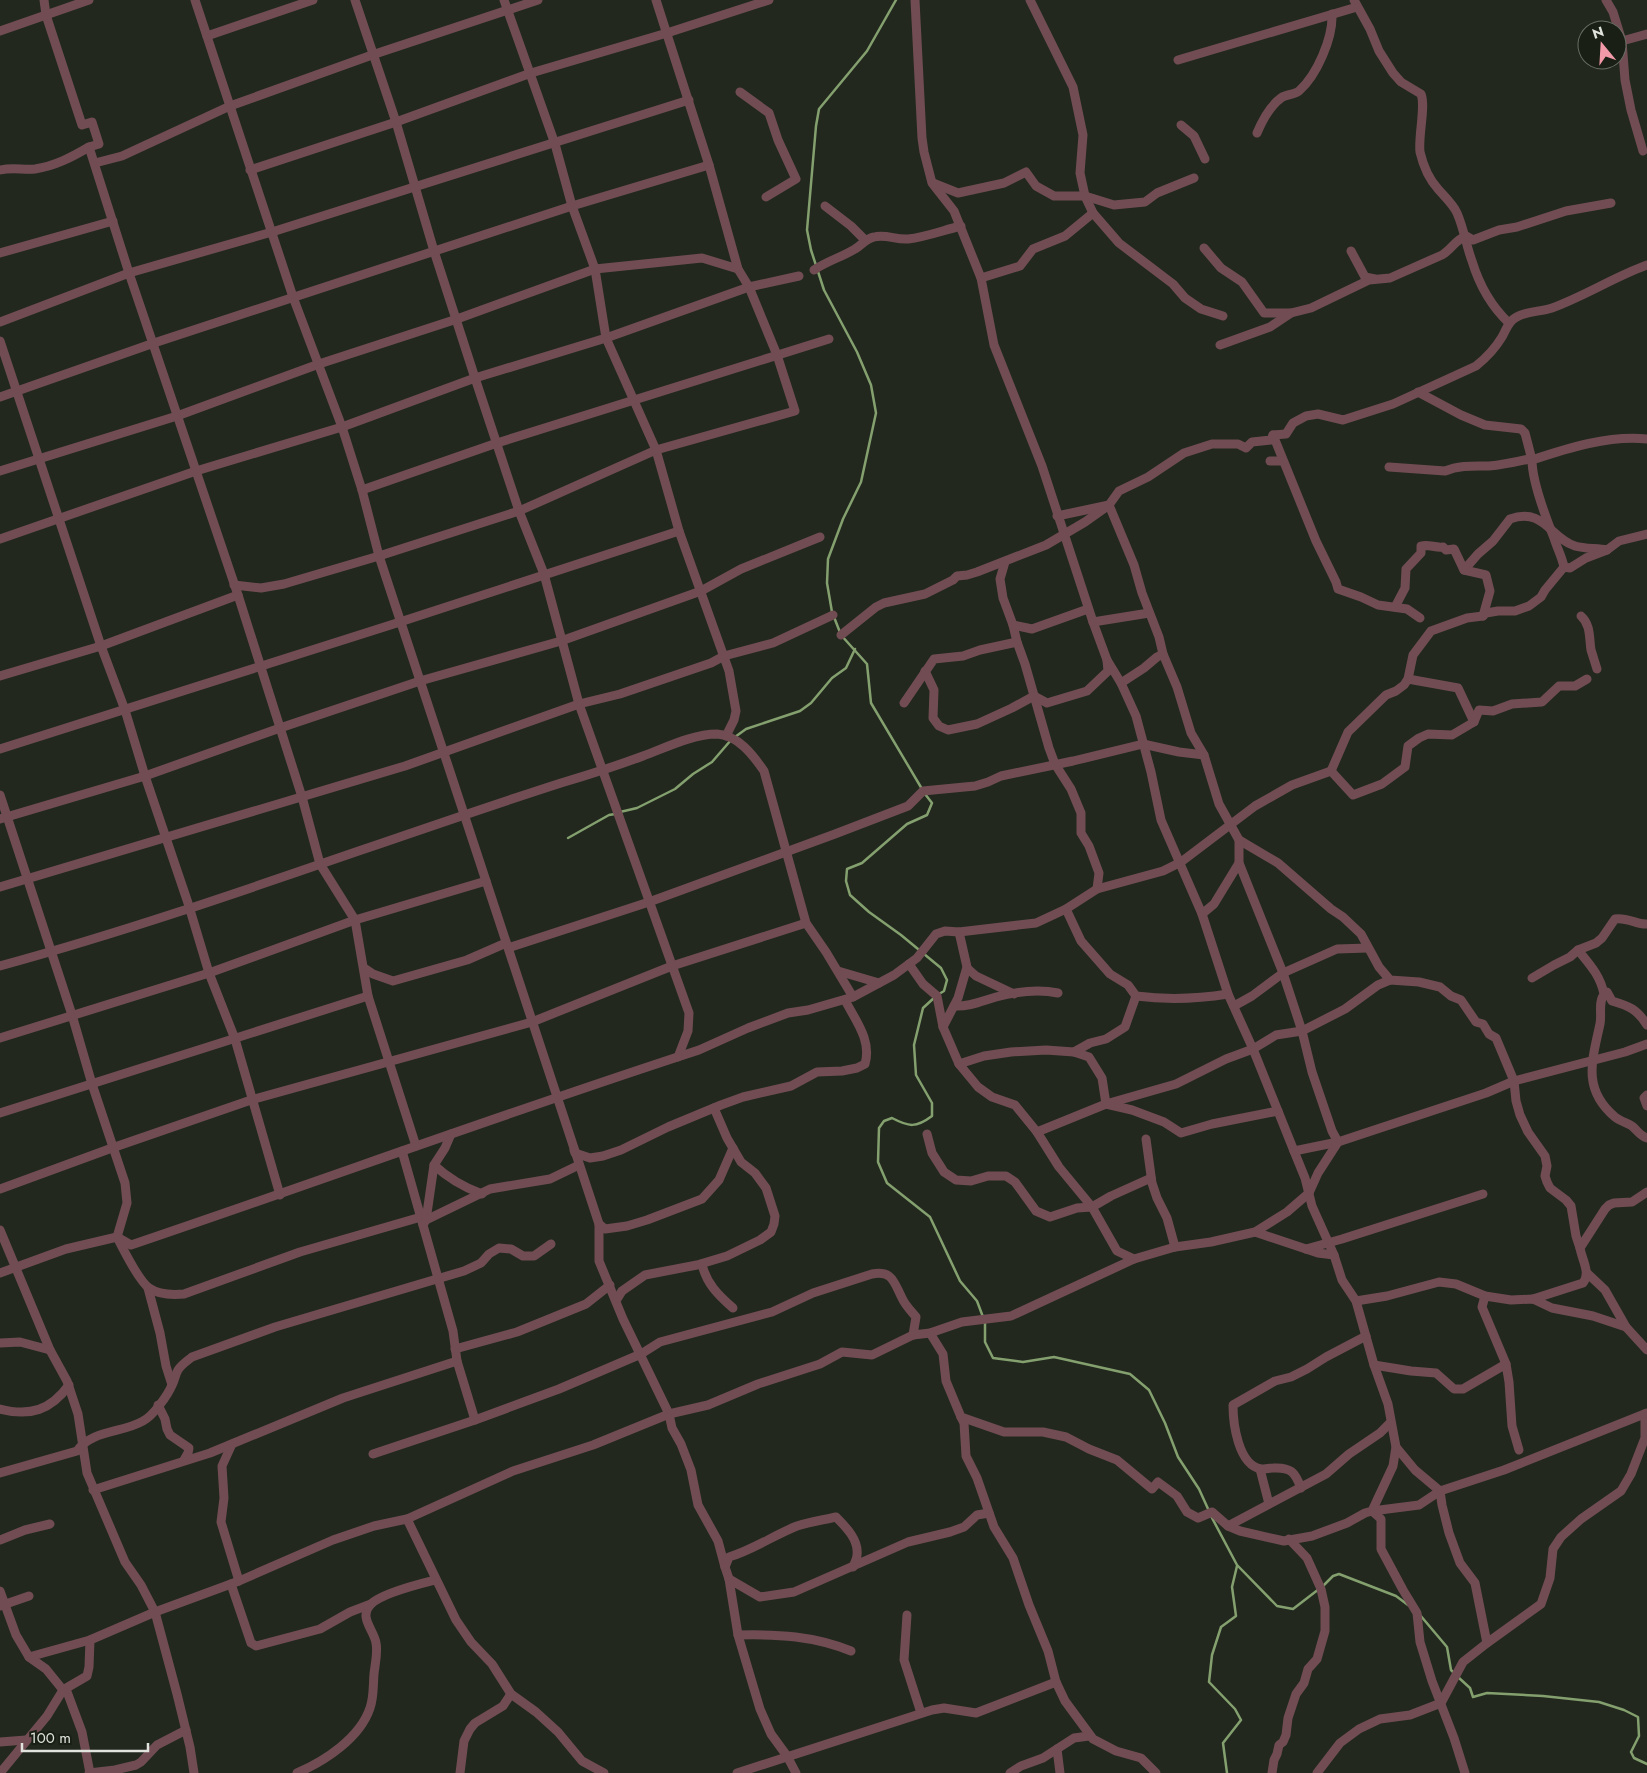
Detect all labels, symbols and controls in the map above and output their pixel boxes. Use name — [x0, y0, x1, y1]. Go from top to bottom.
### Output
north arrow — [1577, 20, 1627, 70]
text: N — [1590, 21, 1606, 44]
scale bar — [22, 1720, 149, 1752]
text: 100 m — [30, 1727, 71, 1749]

